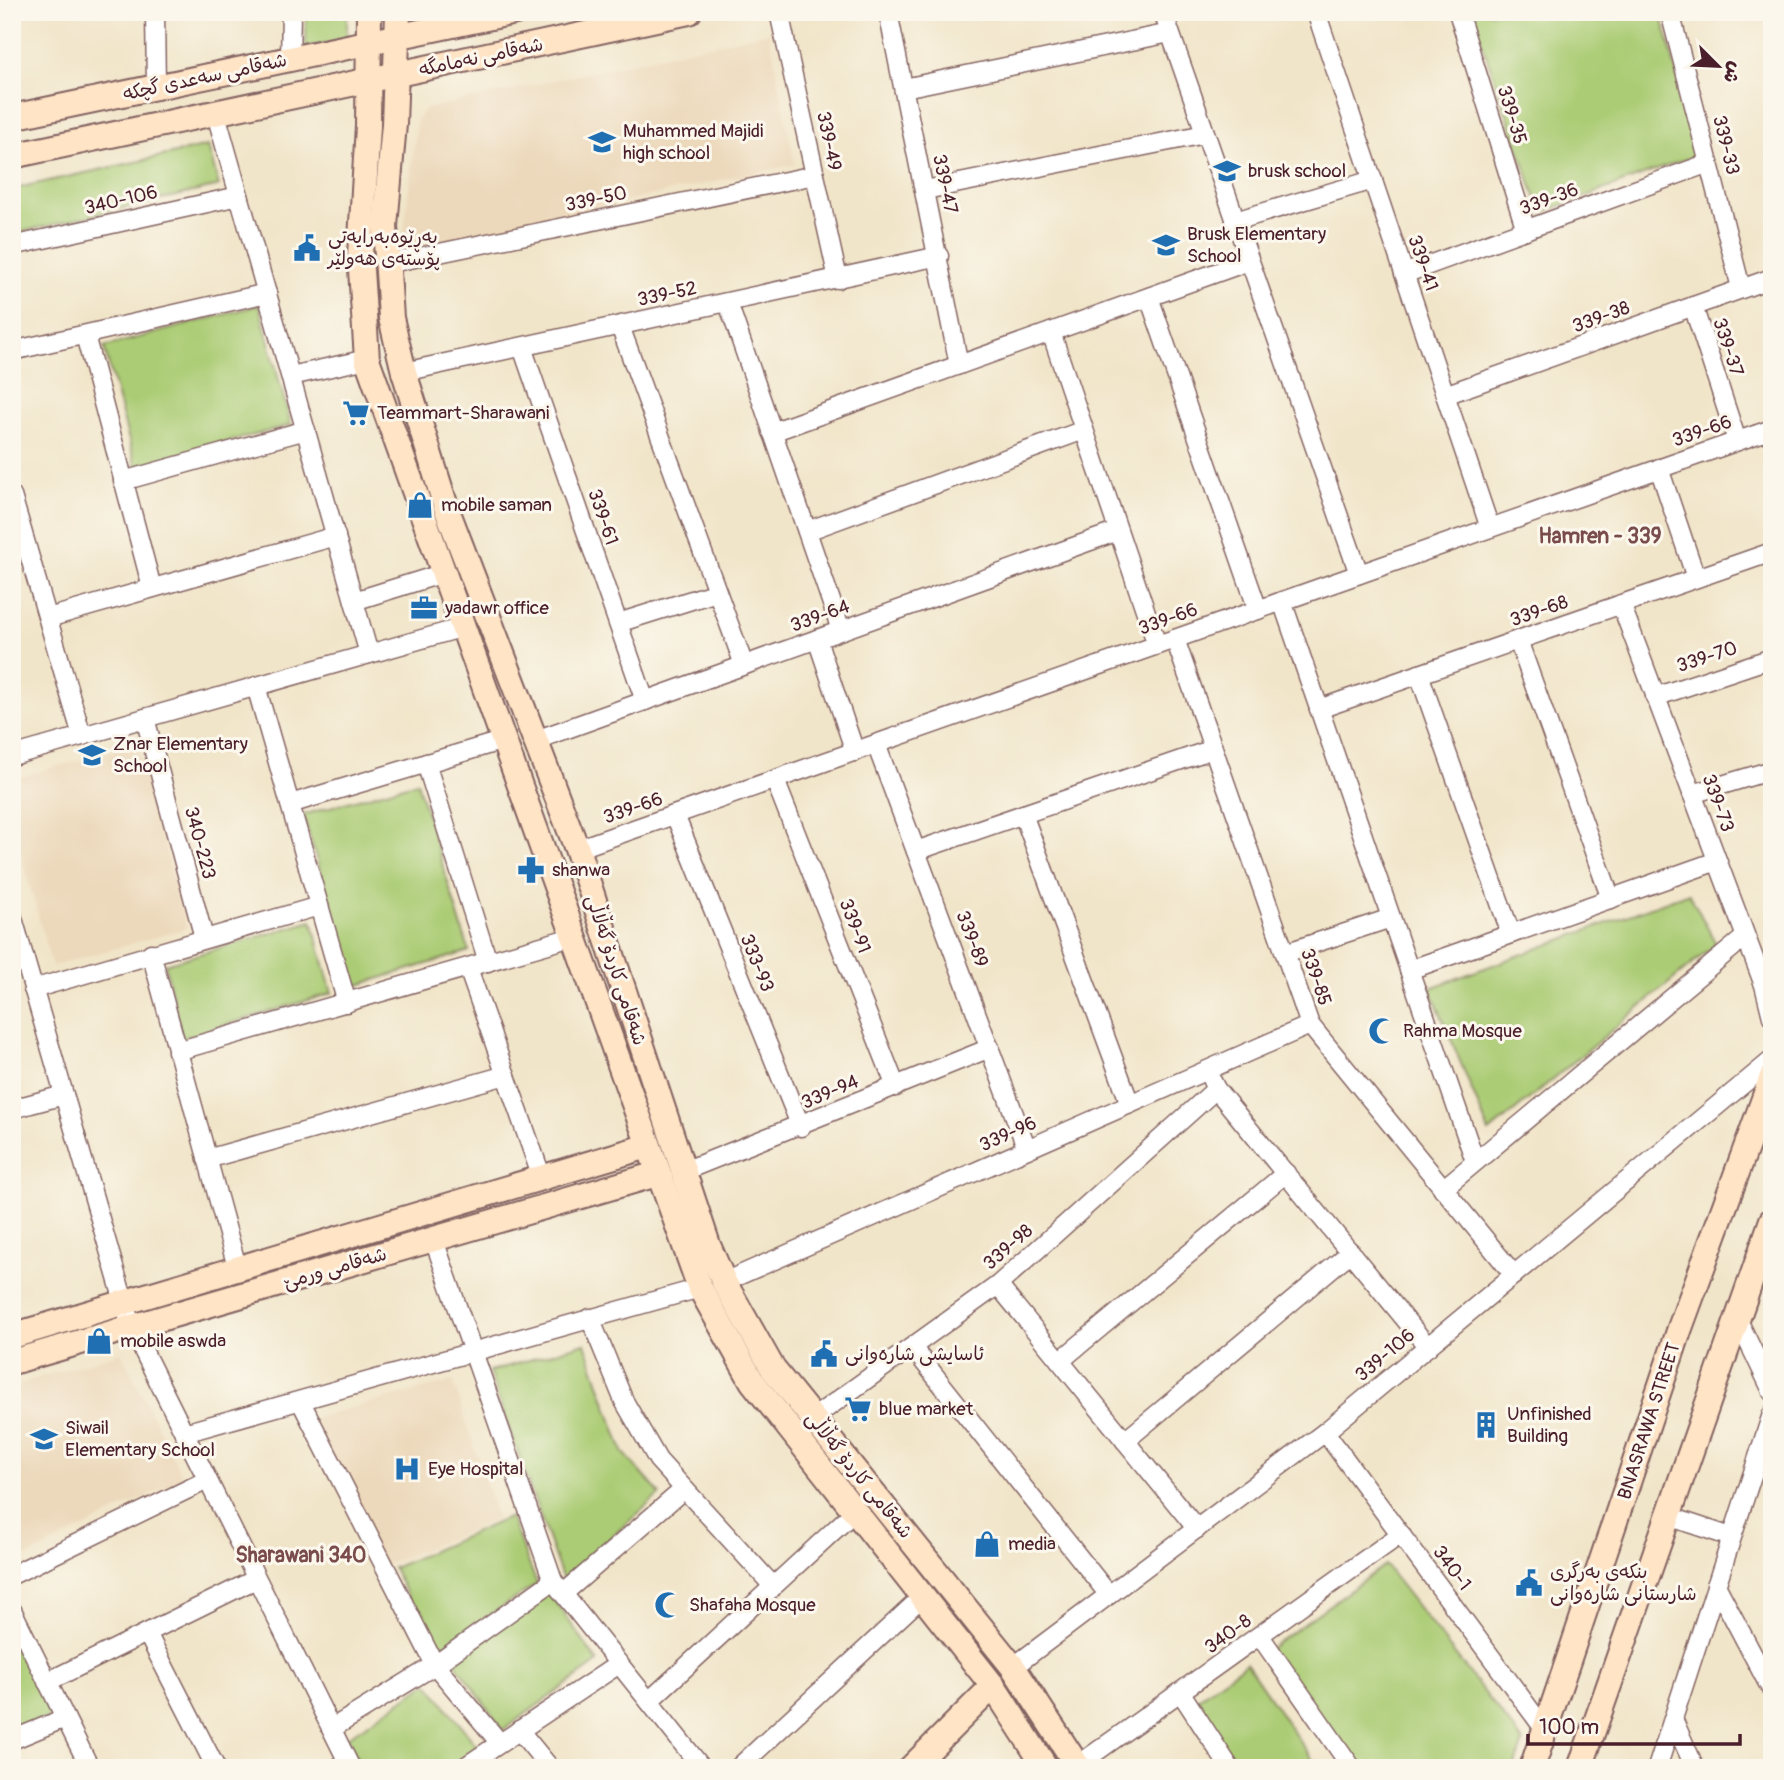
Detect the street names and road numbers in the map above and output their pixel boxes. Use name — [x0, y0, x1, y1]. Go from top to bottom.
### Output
street label: شەقامی نەمامگە — [417, 32, 545, 82]
street label: شەقامی سەعدی گچکە — [121, 48, 289, 106]
street label: 339-35 — [1492, 83, 1532, 147]
street label: 339-49 — [811, 109, 847, 173]
street label: 339-33 — [1707, 113, 1745, 177]
street label: 339-47 — [927, 152, 963, 216]
street label: 339-36 — [1516, 177, 1582, 221]
street label: 340-106 — [82, 180, 160, 220]
street label: 339-50 — [563, 181, 629, 217]
street label: 339-41 — [1402, 232, 1444, 294]
street label: 339-52 — [635, 276, 699, 312]
street label: 339-38 — [1569, 296, 1633, 338]
street label: 339-37 — [1707, 315, 1749, 379]
street label: 339-66 — [1669, 410, 1735, 452]
street label: 339-61 — [582, 486, 624, 548]
street label: 339-68 — [1507, 590, 1571, 632]
street label: 339-64 — [787, 594, 853, 638]
street label: 339-66 — [1135, 597, 1201, 641]
street label: 339-70 — [1674, 636, 1740, 678]
street label: 339-73 — [1697, 771, 1739, 835]
street label: 339-66 — [600, 787, 666, 829]
street label: 340-223 — [179, 804, 221, 882]
street label: شەقامی کاردۆ گەڵاڵی — [580, 891, 654, 1048]
street label: 339-91 — [834, 895, 876, 957]
street label: 339-89 — [950, 907, 994, 971]
street label: 333-93 — [735, 931, 779, 995]
street label: 339-85 — [1295, 945, 1337, 1009]
street label: 339-94 — [798, 1069, 862, 1115]
street label: 339-96 — [976, 1111, 1040, 1157]
street label: 339-98 — [978, 1219, 1038, 1275]
street label: شەقامی ورمێ — [281, 1242, 389, 1294]
street label: 339-106 — [1350, 1323, 1420, 1387]
street label: BNASRAWA STREET — [1612, 1339, 1686, 1503]
street label: شەقامی کاردۆ گەڵاڵی — [800, 1405, 919, 1544]
street label: 340-1 — [1427, 1541, 1477, 1595]
street label: 340-8 — [1200, 1609, 1256, 1659]

